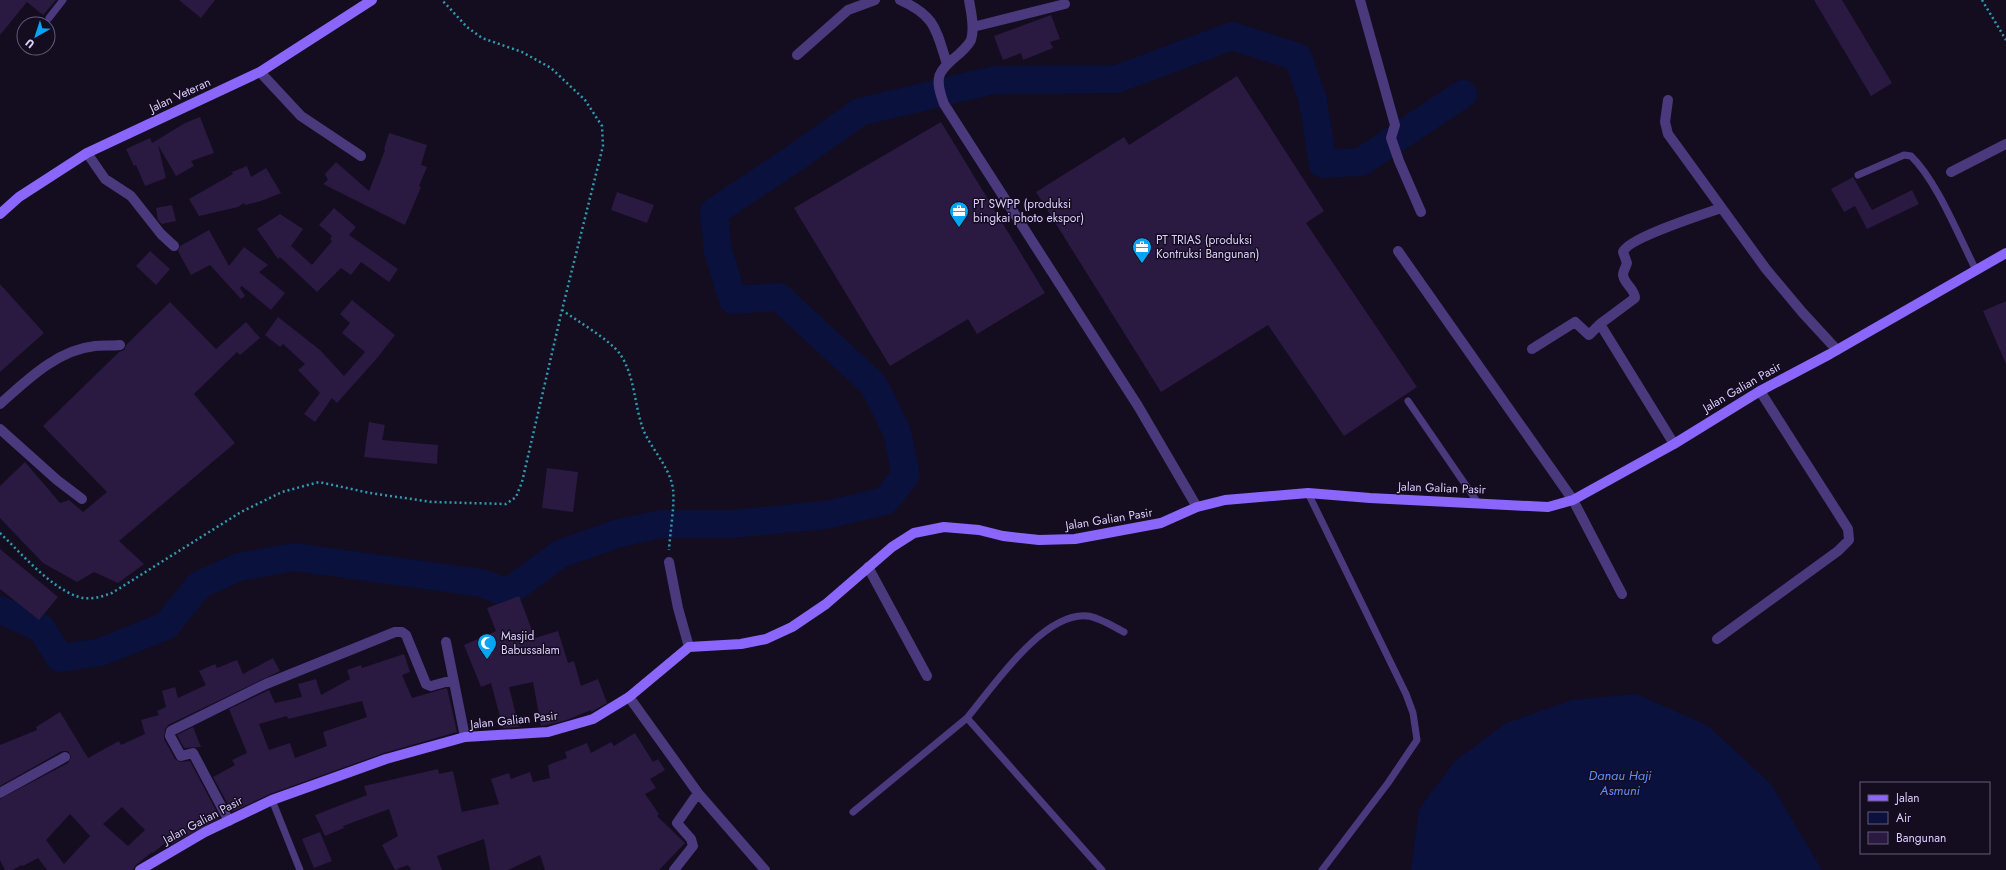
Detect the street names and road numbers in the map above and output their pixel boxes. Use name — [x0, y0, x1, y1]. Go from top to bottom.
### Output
street label: Jalan Veteran — [145, 73, 213, 118]
street label: Jalan Galian Pasir — [1698, 357, 1785, 418]
street label: Jalan Galian Pasir — [1396, 477, 1487, 499]
street label: Jalan Galian Pasir — [1062, 503, 1155, 535]
street label: Jalan Galian Pasir — [467, 706, 559, 734]
street label: Jalan Galian Pasir — [158, 791, 247, 849]

